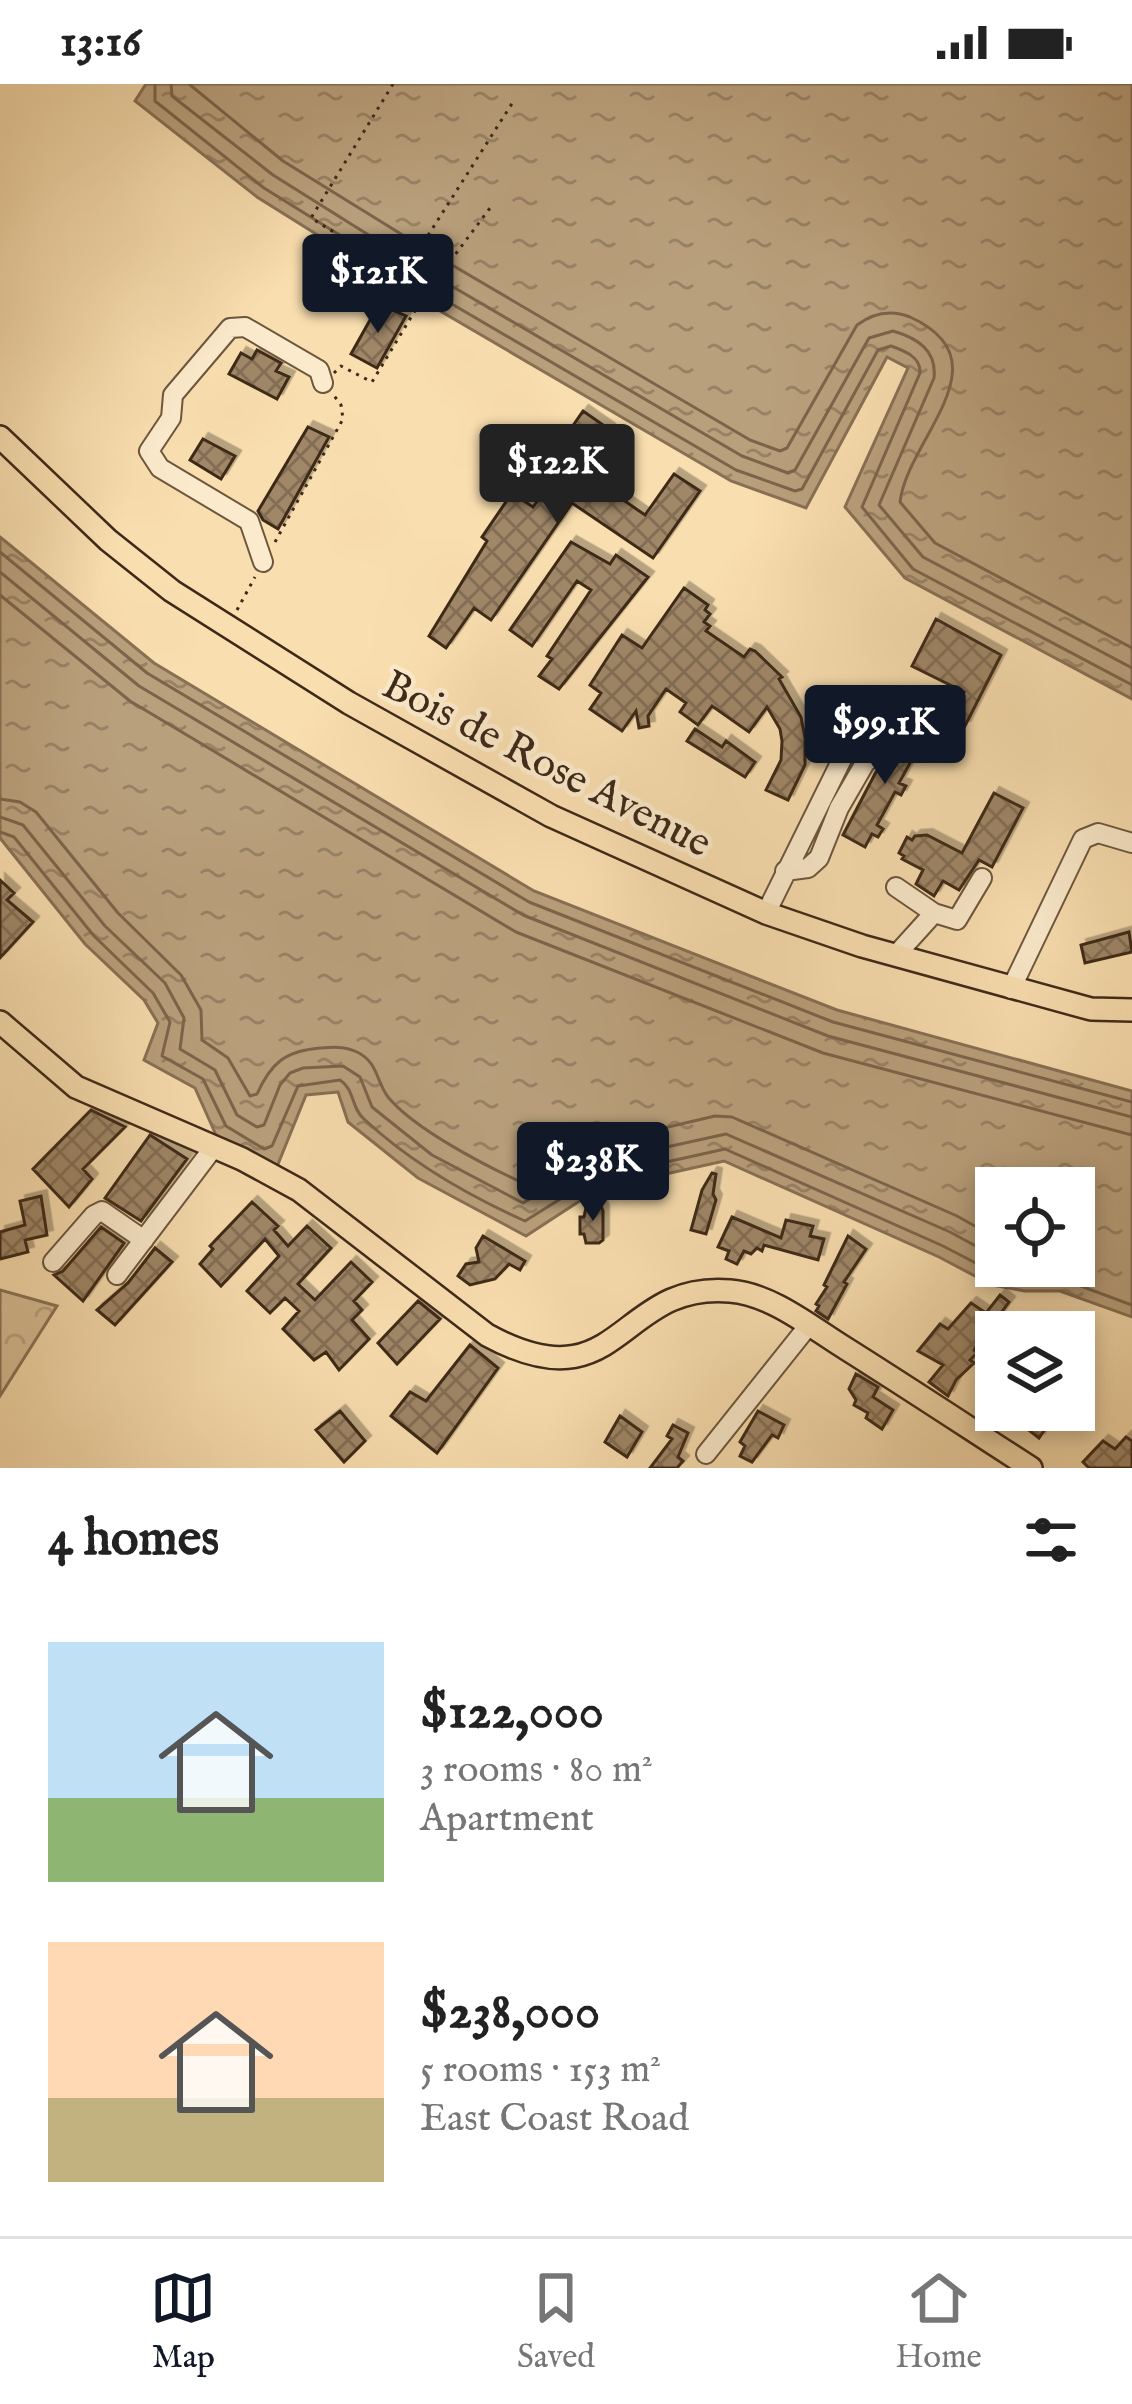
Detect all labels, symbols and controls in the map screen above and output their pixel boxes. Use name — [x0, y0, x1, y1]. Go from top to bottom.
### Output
text: 13:16 — [60, 14, 141, 71]
pin: $121K — [294, 234, 462, 336]
text: $121K — [329, 248, 427, 297]
pin: $122K — [473, 424, 641, 526]
text: $122K — [507, 438, 607, 487]
street label: Bois de Rose Avenue — [373, 659, 720, 871]
pin: $99.1K — [787, 685, 983, 787]
text: $99.1K — [832, 699, 938, 748]
pin: $238K — [509, 1122, 677, 1224]
text: $238K — [544, 1136, 642, 1185]
map controls — [975, 1167, 1095, 1431]
button: locate — [975, 1167, 1095, 1287]
button: layers — [975, 1311, 1095, 1431]
icon: filters — [1018, 1507, 1084, 1573]
text: 4 homes — [48, 1508, 219, 1573]
text: $122,000 — [420, 1681, 604, 1746]
icon: home — [144, 1690, 288, 1834]
text: 3 rooms · 80 m² — [420, 1746, 653, 1795]
text: Apartment — [420, 1795, 594, 1844]
text: $238,000 — [420, 1981, 600, 2046]
icon: home — [144, 1990, 288, 2134]
text: 5 rooms · 153 m² — [420, 2046, 661, 2095]
text: East Coast Road — [420, 2095, 689, 2144]
tab: Map — [150, 2265, 216, 2379]
tab: Saved — [517, 2265, 595, 2379]
tab: Home — [896, 2265, 982, 2379]

